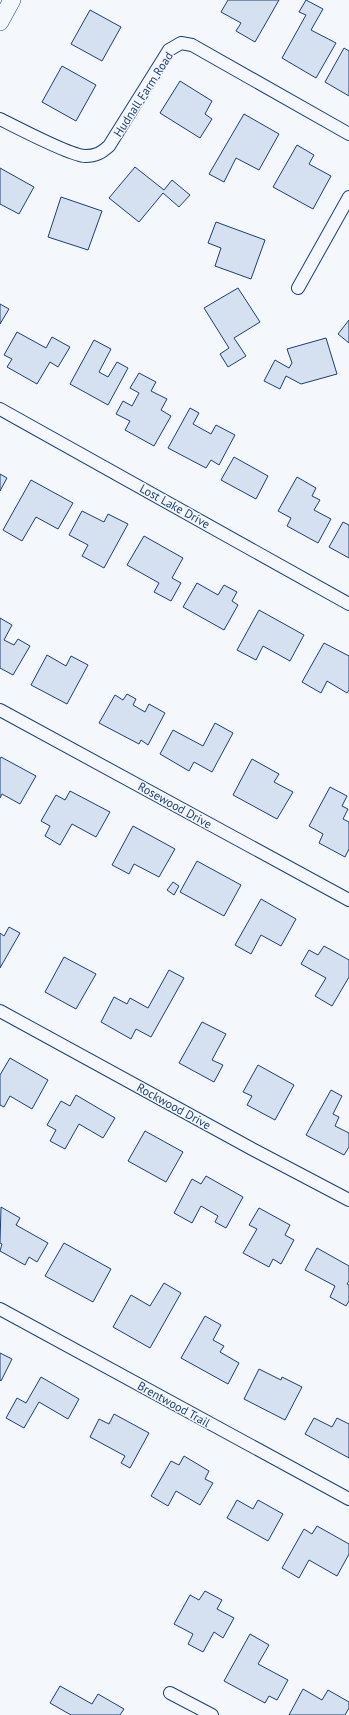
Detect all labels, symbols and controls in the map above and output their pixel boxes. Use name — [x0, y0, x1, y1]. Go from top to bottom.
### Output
street label: Hudnall Farm Road — [110, 49, 176, 139]
street label: Lost Lake Drive — [137, 481, 213, 531]
street label: Rosewood Drive — [135, 779, 215, 831]
street label: Rockwood Drive — [134, 1079, 214, 1133]
street label: Brentwood Trail — [135, 1378, 213, 1430]

